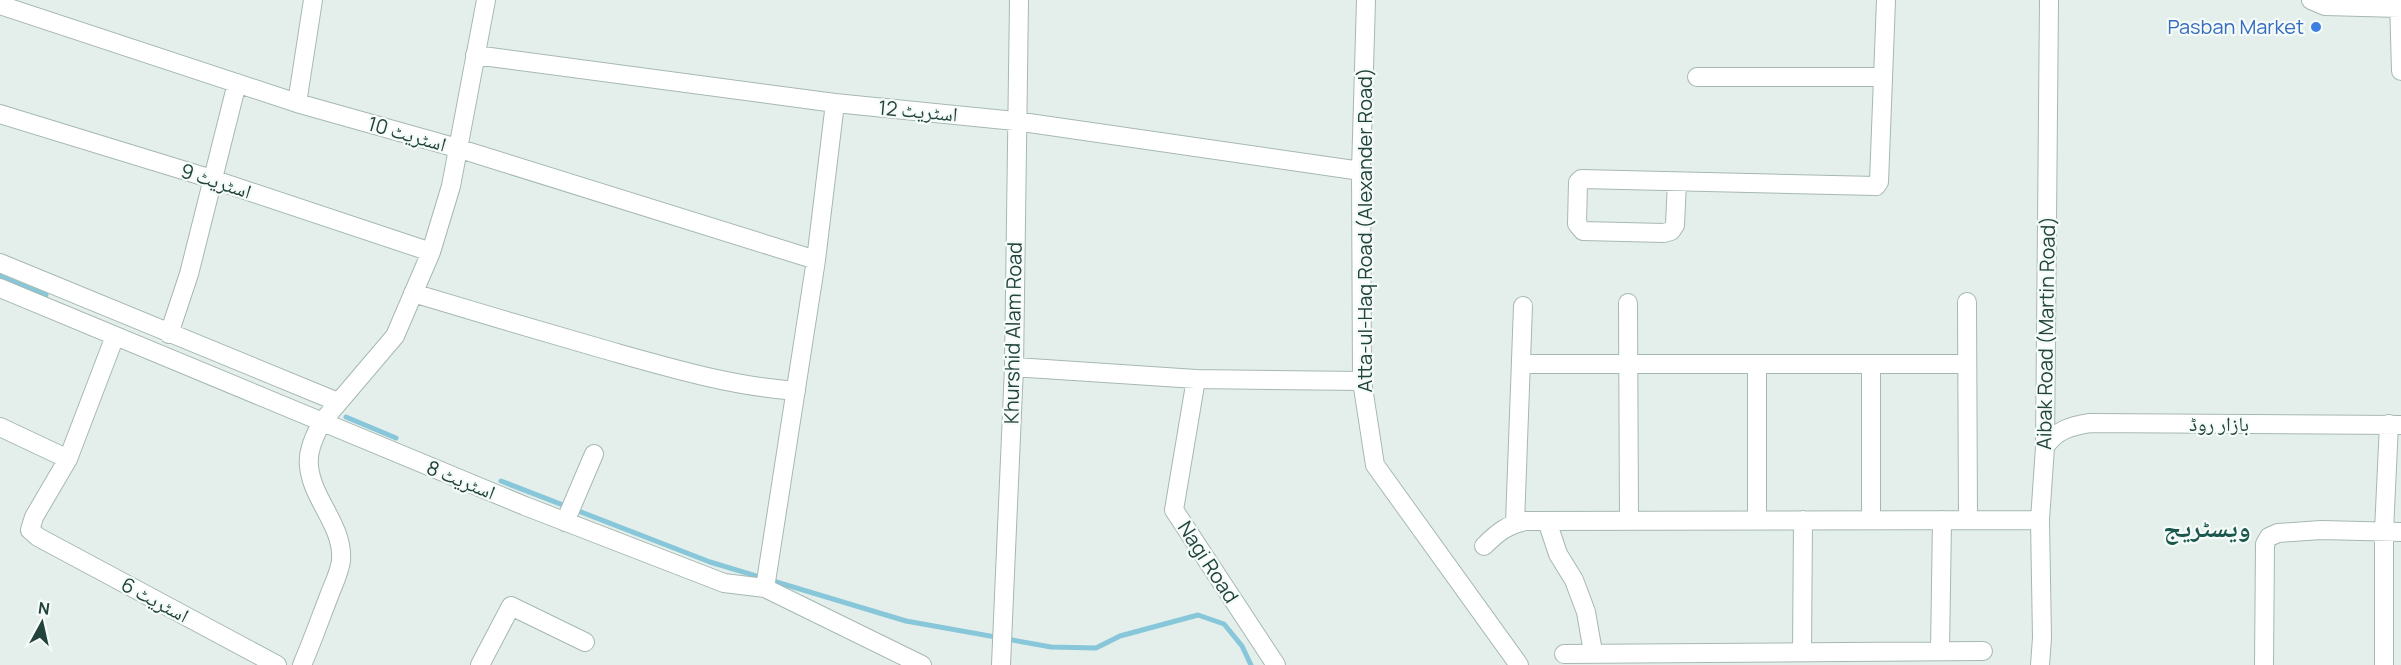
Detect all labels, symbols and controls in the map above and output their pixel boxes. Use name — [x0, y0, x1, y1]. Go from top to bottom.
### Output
place label: Pasban Market — [2167, 13, 2304, 40]
marker: Pasban Market — [2309, 20, 2323, 34]
street label: Atta-ul-Haq Road (Alexander Road) — [1351, 68, 1378, 392]
street label: اسٹریٹ 12 — [877, 94, 959, 127]
street label: اسٹریٹ 10 — [365, 109, 450, 158]
street label: اسٹریٹ 9 — [177, 156, 255, 205]
street label: Aibak Road (Martin Road) — [2030, 216, 2061, 450]
street label: Khurshid Alam Road — [997, 242, 1028, 424]
street label: بازار روڈ — [2189, 410, 2249, 437]
street label: اسٹریٹ 8 — [423, 454, 500, 506]
district label: ویسٹریج — [2163, 509, 2251, 545]
street label: Nagi Road — [1172, 515, 1245, 608]
street label: اسٹریٹ 6 — [117, 571, 194, 629]
north arrow — [12, 593, 72, 653]
text: N — [37, 596, 51, 620]

